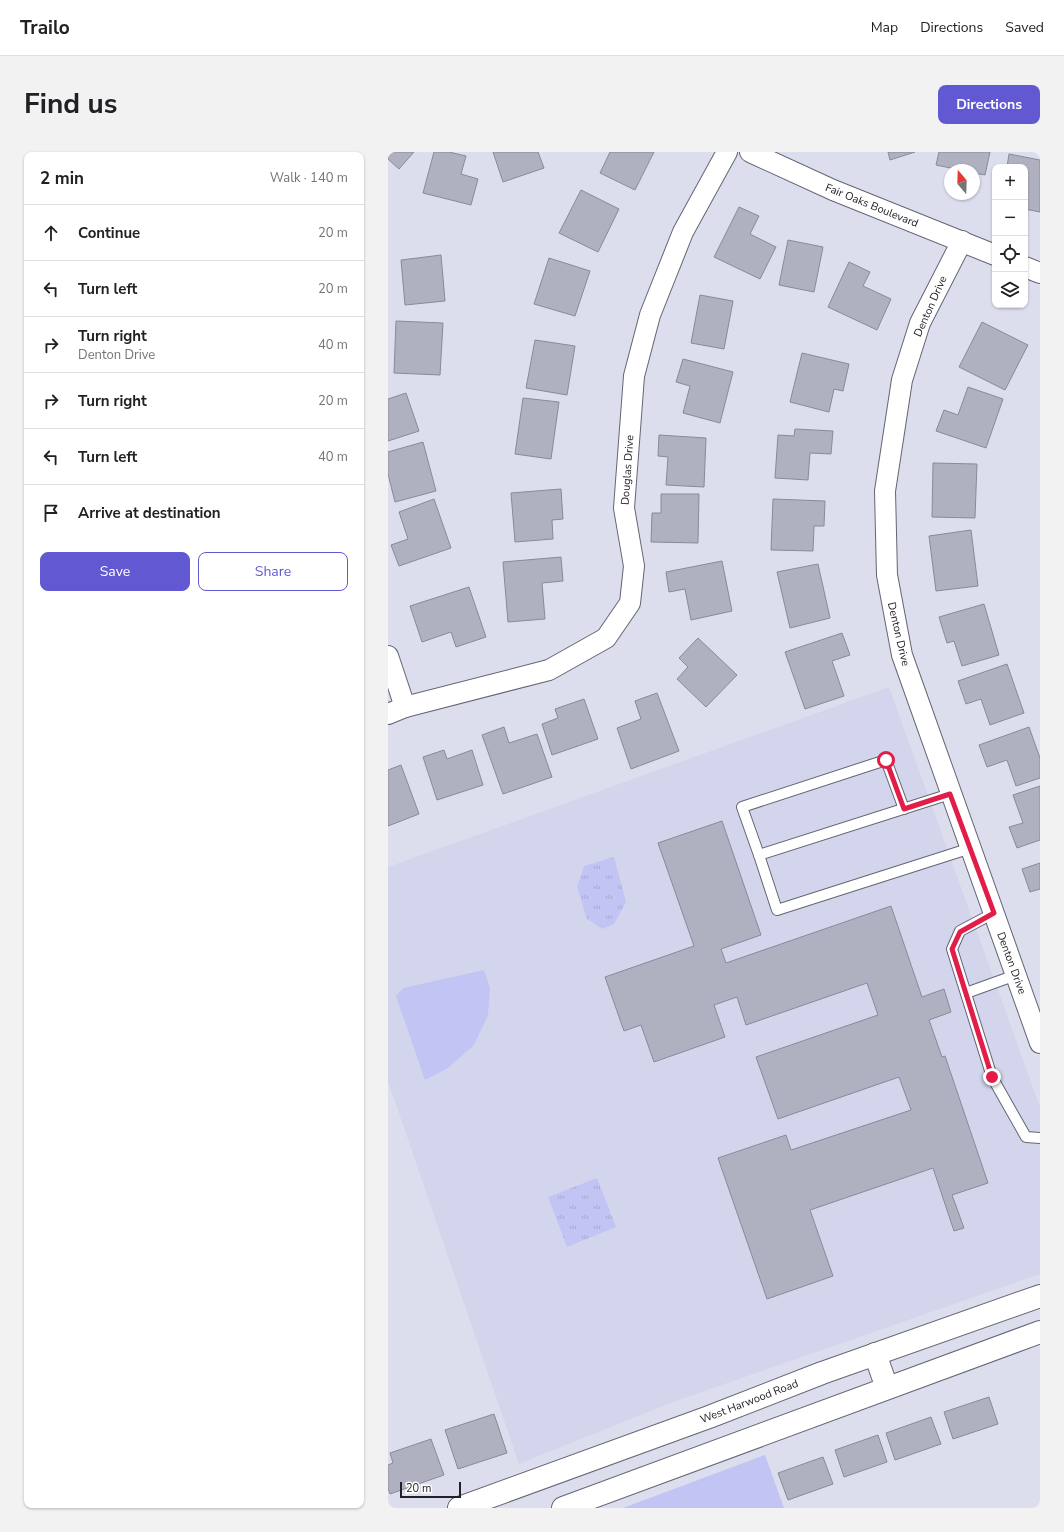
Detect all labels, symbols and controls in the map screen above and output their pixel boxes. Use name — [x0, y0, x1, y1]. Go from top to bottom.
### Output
text: Trailo — [20, 15, 70, 41]
text: Map — [871, 18, 898, 37]
text: Directions — [920, 18, 983, 37]
text: Saved — [1005, 18, 1044, 37]
text: Find us — [24, 85, 118, 123]
button: Directions — [938, 85, 1040, 124]
north arrow — [944, 164, 980, 200]
map controls — [992, 164, 1028, 308]
button: + — [992, 164, 1028, 200]
text: 2 min — [40, 167, 84, 190]
text: Walk · 140 m — [270, 169, 348, 187]
street label: Fair Oaks Boulevard — [823, 180, 921, 231]
button: − — [992, 200, 1028, 236]
icon: ahead — [40, 222, 62, 244]
text: Continue — [78, 223, 140, 243]
text: 20 m — [318, 224, 348, 242]
button: locate — [992, 236, 1028, 272]
button: layers — [992, 272, 1028, 308]
street label: Denton Drive — [910, 273, 951, 339]
icon: left — [40, 278, 62, 300]
text: Turn left — [78, 279, 137, 299]
text: 20 m — [318, 280, 348, 298]
text: Turn right — [78, 326, 147, 346]
icon: right — [40, 334, 62, 356]
text: 40 m — [318, 336, 348, 354]
text: Denton Drive — [78, 346, 155, 364]
icon: right — [40, 390, 62, 412]
text: Turn right — [78, 391, 147, 411]
text: 20 m — [318, 392, 348, 410]
street label: Douglas Drive — [618, 434, 637, 506]
icon: left — [40, 446, 62, 468]
text: Turn left — [78, 447, 137, 467]
text: 40 m — [318, 448, 348, 466]
icon: arrive — [40, 502, 62, 524]
text: Arrive at destination — [78, 503, 221, 523]
button: Save — [40, 552, 190, 591]
button: Share — [198, 552, 348, 591]
street label: Denton Drive — [884, 601, 913, 668]
route start — [877, 751, 895, 769]
street label: Denton Drive — [993, 930, 1030, 997]
route end — [983, 1068, 1001, 1086]
street label: West Harwood Road — [698, 1376, 800, 1427]
scale bar — [400, 1480, 461, 1499]
text: 20 m — [406, 1481, 431, 1496]

